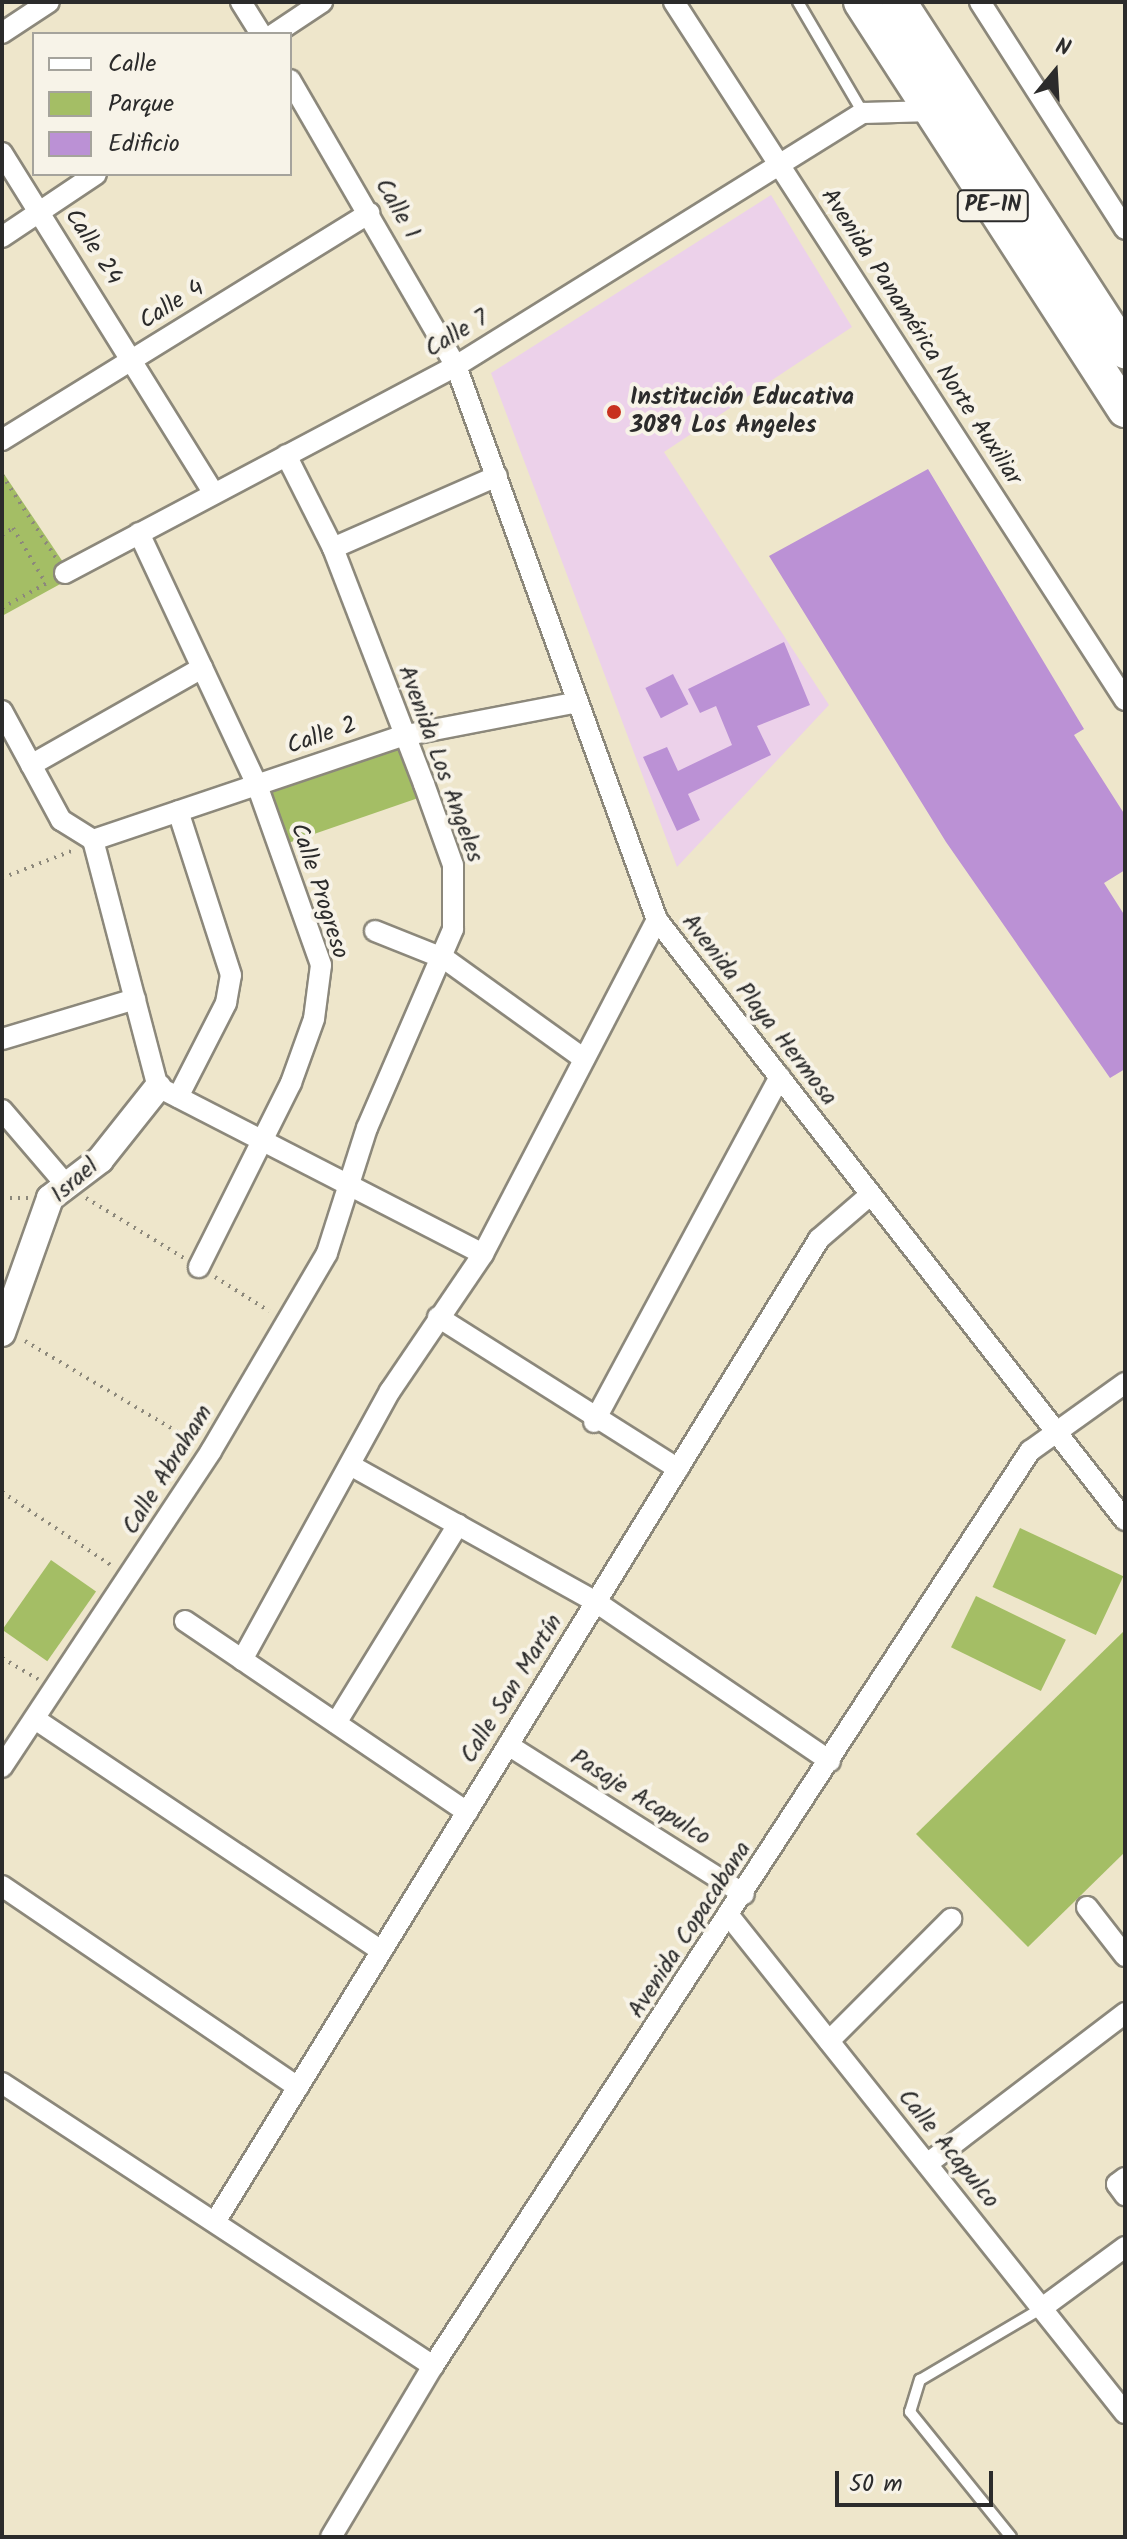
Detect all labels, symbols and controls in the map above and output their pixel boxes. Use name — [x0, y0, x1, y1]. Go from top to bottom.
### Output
text: N — [1051, 30, 1075, 67]
legend — [32, 32, 292, 176]
north arrow — [1015, 32, 1095, 112]
text: Calle — [108, 45, 156, 84]
text: Parque — [108, 85, 174, 124]
text: Edificio — [108, 125, 180, 164]
street label: Calle 1 — [368, 174, 426, 244]
street label: Avenida Panamérica Norte Auxiliar — [814, 183, 1028, 491]
road number: PE-1N — [955, 188, 1031, 224]
street label: Calle 24 — [58, 204, 128, 290]
street label: Calle 4 — [134, 274, 210, 336]
street label: Calle 7 — [420, 304, 494, 364]
place label: Institución Educativa 3089 Los Angeles — [630, 384, 854, 440]
marker: Institución Educativa 3089 Los Angeles — [605, 403, 623, 421]
street label: Avenida Los Angeles — [391, 662, 489, 866]
street label: Calle 2 — [283, 711, 361, 761]
street label: Calle Progreso — [284, 820, 354, 962]
street label: Avenida Playa Hermosa — [675, 908, 843, 1112]
street label: Israel — [45, 1153, 105, 1209]
street label: Calle Abraham — [117, 1400, 219, 1540]
street label: Calle San Martín — [455, 1609, 569, 1769]
street label: Pasaje Acapulco — [565, 1744, 715, 1852]
street label: Avenida Copacabana — [622, 1836, 758, 2024]
street label: Calle Acapulco — [891, 2084, 1005, 2214]
scale bar — [839, 2455, 997, 2505]
text: 50 m — [849, 2465, 903, 2504]

